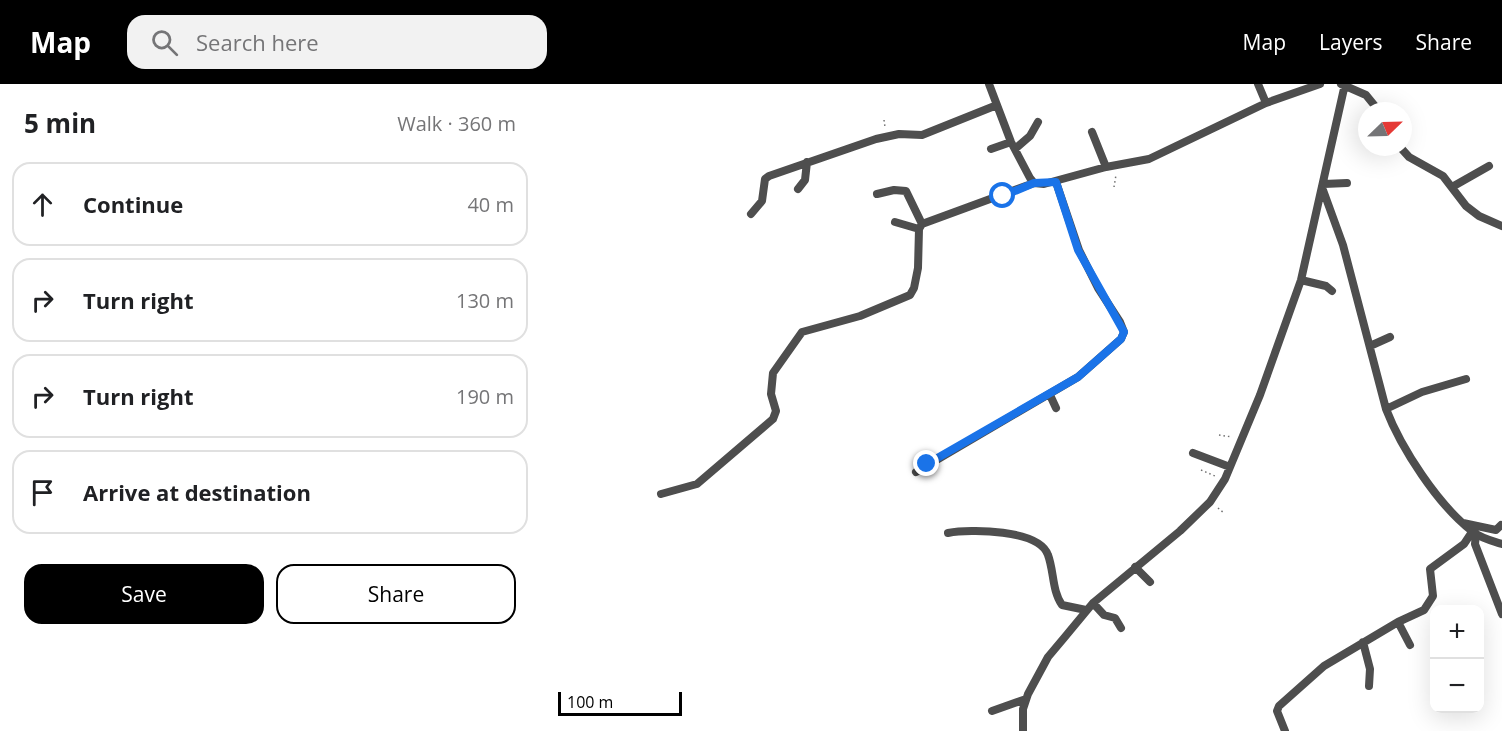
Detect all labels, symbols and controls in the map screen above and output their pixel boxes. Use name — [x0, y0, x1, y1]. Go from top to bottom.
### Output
search box — [127, 15, 547, 69]
text: Map — [30, 23, 91, 61]
icon: search — [148, 26, 181, 59]
text: Search here — [196, 27, 319, 57]
text: Map — [1243, 28, 1286, 56]
text: Layers — [1319, 28, 1383, 56]
text: Share — [1416, 28, 1472, 56]
north arrow — [1358, 102, 1412, 156]
text: 5 min — [24, 105, 96, 141]
text: Walk · 360 m — [397, 110, 516, 137]
route start — [989, 182, 1015, 208]
icon: ahead — [26, 188, 59, 221]
text: Continue — [83, 189, 183, 219]
text: 40 m — [467, 191, 514, 218]
icon: right — [26, 284, 59, 317]
text: Turn right — [83, 285, 194, 315]
text: 130 m — [456, 287, 514, 314]
icon: right — [26, 380, 59, 413]
text: Turn right — [83, 381, 194, 411]
text: 190 m — [456, 383, 514, 410]
route end — [913, 450, 939, 476]
icon: arrive — [26, 476, 59, 509]
text: Arrive at destination — [83, 477, 311, 507]
button: Save — [24, 564, 264, 624]
button: Share — [276, 564, 516, 624]
map controls — [1430, 605, 1484, 713]
button: + — [1430, 605, 1484, 659]
button: − — [1430, 659, 1484, 713]
scale bar — [558, 689, 682, 716]
text: 100 m — [567, 691, 613, 713]

